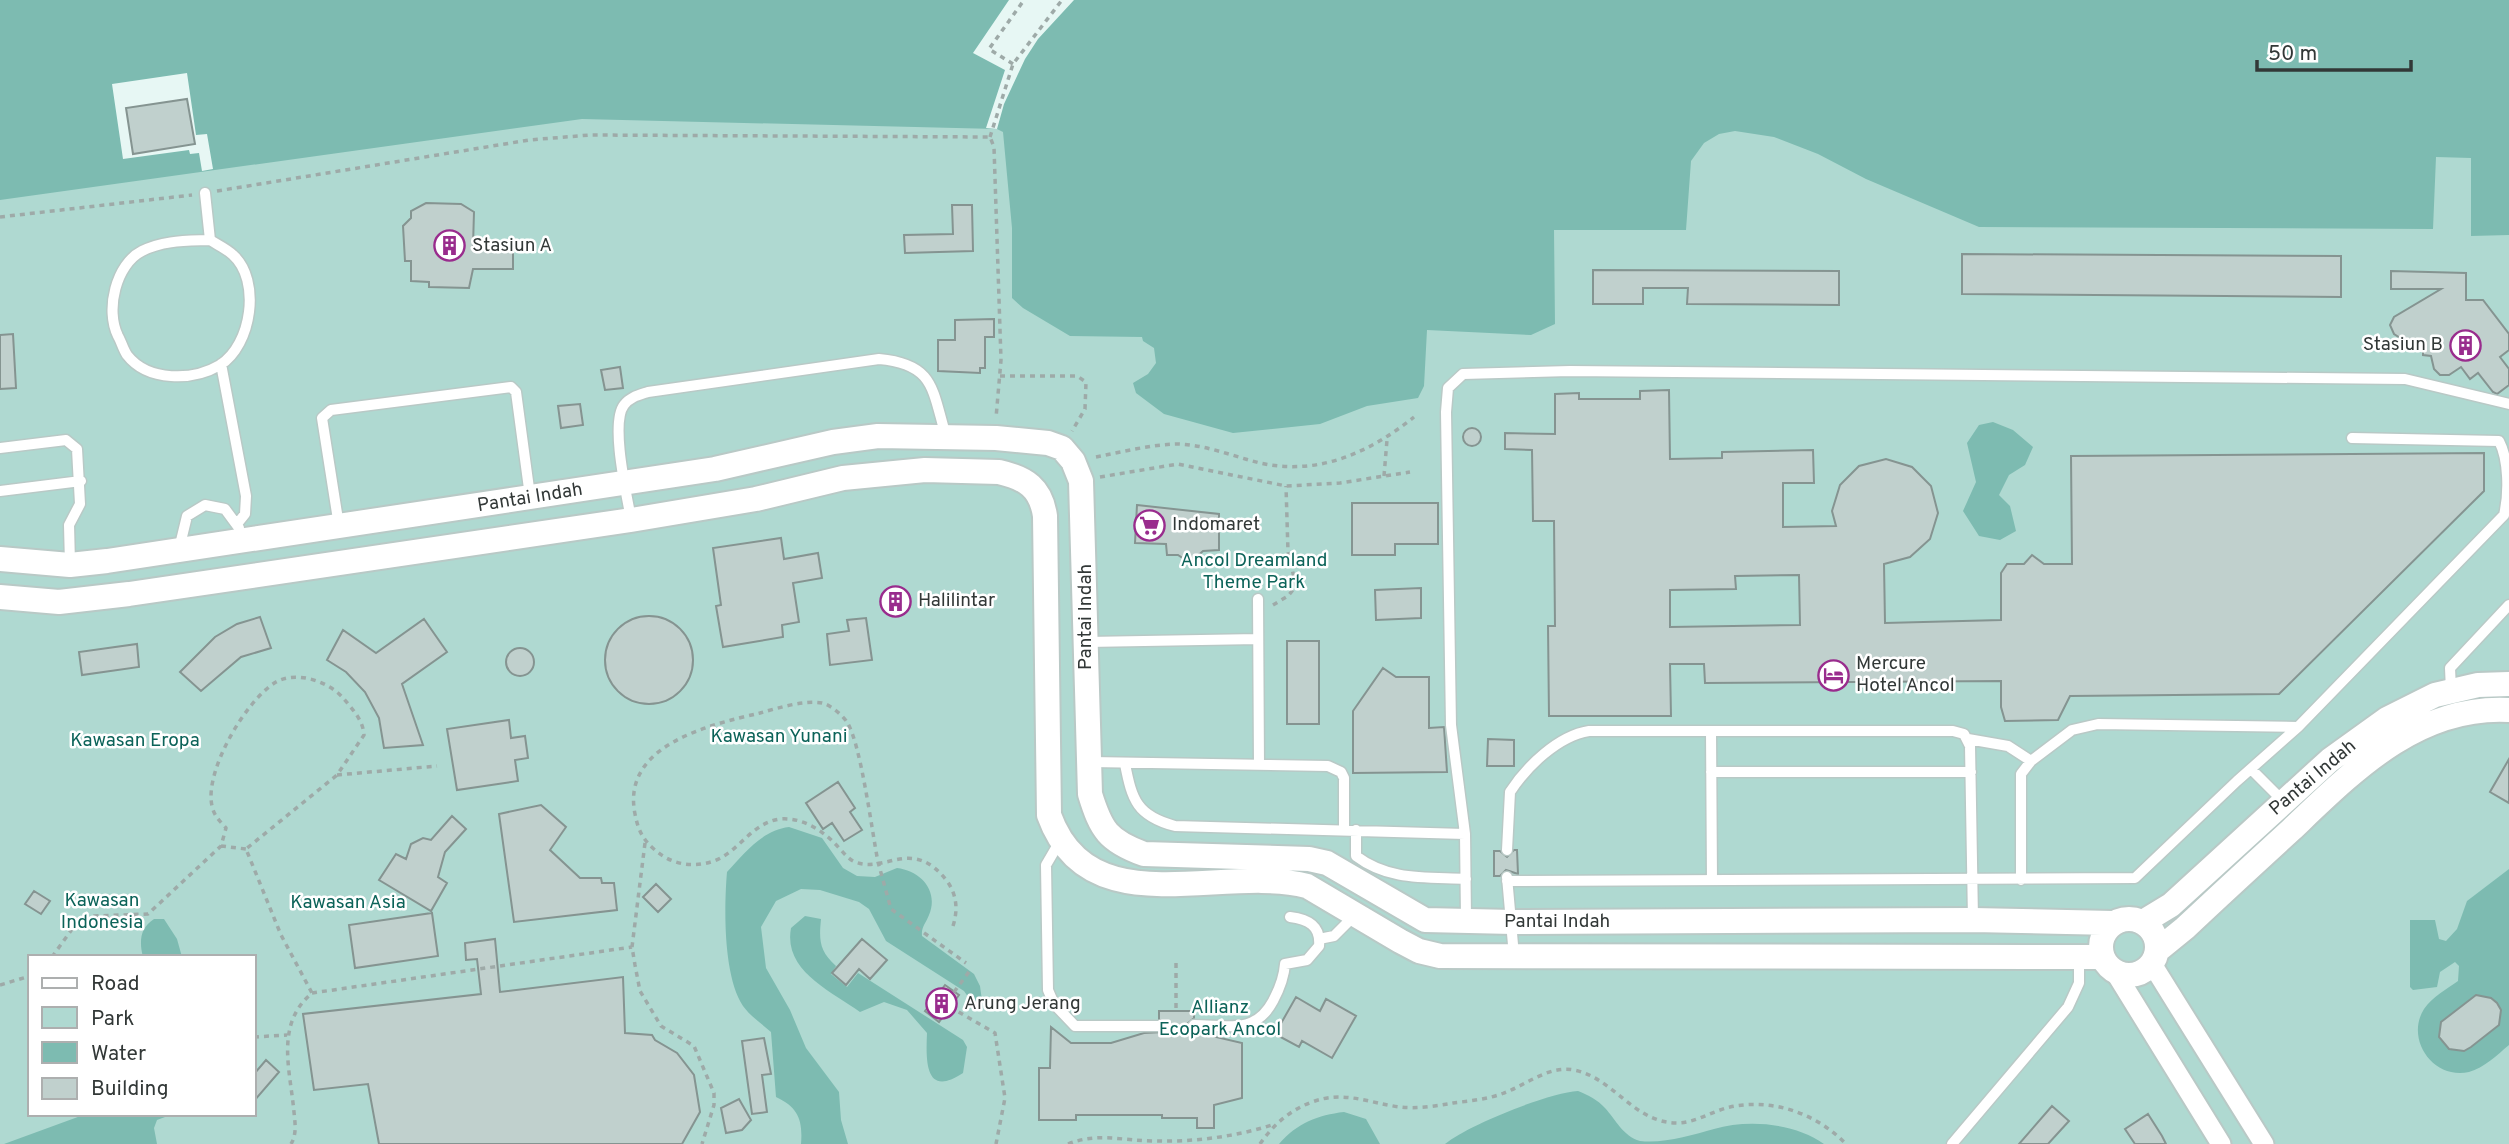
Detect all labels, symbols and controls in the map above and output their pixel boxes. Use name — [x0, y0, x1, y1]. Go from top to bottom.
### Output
scale bar — [2257, 28, 2411, 72]
text: 50 m — [2268, 41, 2317, 68]
building icon: Stasiun A — [432, 229, 466, 263]
place label: Stasiun A — [472, 234, 552, 258]
building icon: Stasiun B — [2449, 328, 2483, 362]
place label: Stasiun B — [2363, 333, 2443, 357]
street label: Pantai Indah — [476, 478, 584, 518]
supermarket icon: Indomaret — [1132, 508, 1166, 542]
place label: Indomaret — [1172, 513, 1260, 537]
park label: Ancol Dreamland Theme Park — [1181, 549, 1327, 595]
street label: Pantai Indah — [1074, 564, 1098, 670]
building icon: Halilintar — [878, 584, 912, 618]
place label: Halilintar — [918, 589, 996, 613]
place label: Mercure Hotel Ancol — [1856, 652, 1955, 698]
hotel icon: Mercure Hotel Ancol — [1816, 658, 1850, 692]
park label: Kawasan Yunani — [710, 725, 848, 749]
park label: Kawasan Eropa — [70, 729, 200, 753]
street label: Pantai Indah — [2265, 735, 2361, 821]
park label: Kawasan Indonesia — [61, 889, 143, 935]
park label: Kawasan Asia — [290, 891, 406, 915]
street label: Pantai Indah — [1504, 910, 1610, 934]
legend — [28, 955, 256, 1116]
text: Road — [91, 971, 140, 998]
building icon: Arung Jerang — [924, 987, 958, 1021]
place label: Arung Jerang — [964, 992, 1081, 1016]
park label: Allianz Ecopark Ancol — [1159, 996, 1281, 1042]
text: Park — [91, 1006, 134, 1033]
text: Water — [91, 1041, 146, 1068]
text: Building — [91, 1076, 169, 1103]

